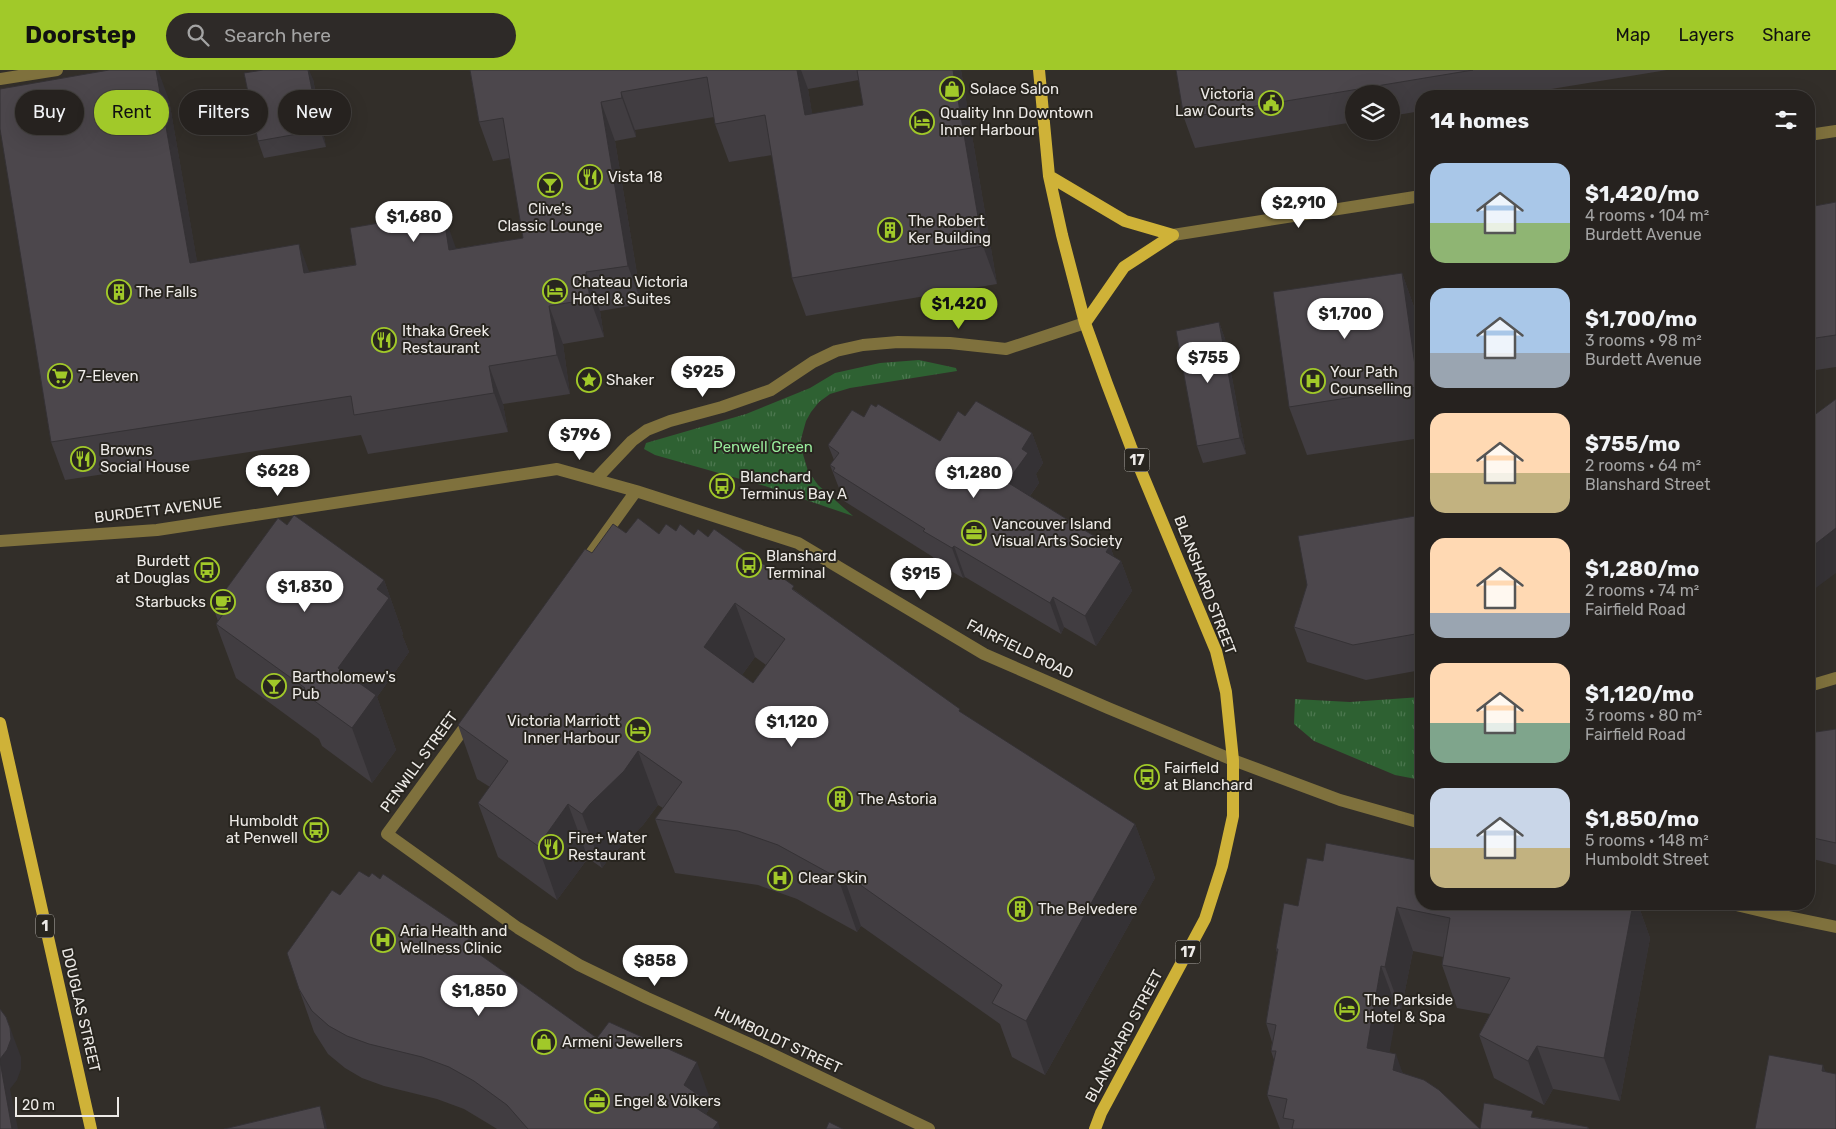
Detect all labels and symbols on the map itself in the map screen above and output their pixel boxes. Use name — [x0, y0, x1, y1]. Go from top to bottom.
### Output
shop icon: Solace Salon — [939, 76, 965, 102]
place label: Solace Salon — [970, 80, 1059, 98]
place label: Victoria Law Courts — [1175, 85, 1254, 120]
public building icon: Victoria Law Courts — [1258, 90, 1284, 116]
place label: Quality Inn Downtown Inner Harbour — [940, 104, 1093, 139]
hotel icon: Quality Inn Downtown Inner Harbour — [909, 109, 935, 135]
restaurant icon: Vista 18 — [577, 164, 603, 190]
place label: Vista 18 — [608, 168, 663, 186]
bar icon: Clive's Classic Lounge — [537, 172, 563, 198]
pin: $2,910 — [1258, 186, 1340, 229]
pin: $1,680 — [373, 200, 455, 243]
place label: Clive's Classic Lounge — [497, 200, 603, 235]
place label: The Robert Ker Building — [908, 212, 991, 247]
building icon: The Robert Ker Building — [877, 217, 903, 243]
place label: Chateau Victoria Hotel & Suites — [572, 273, 688, 308]
hotel icon: Chateau Victoria Hotel & Suites — [542, 278, 568, 304]
building icon: The Falls — [106, 279, 132, 305]
place label: The Falls — [136, 283, 197, 301]
pin: $1,420 — [918, 288, 1000, 330]
pin: $1,700 — [1304, 298, 1386, 340]
place label: Ithaka Greek Restaurant — [402, 322, 489, 357]
restaurant icon: Ithaka Greek Restaurant — [371, 327, 397, 353]
pin: $755 — [1178, 342, 1238, 384]
pin: $925 — [673, 356, 733, 398]
supermarket icon: 7-Eleven — [47, 363, 73, 389]
place label: Your Path Counselling — [1330, 363, 1412, 398]
place label: 7-Eleven — [78, 367, 139, 385]
place icon: Shaker — [576, 367, 602, 393]
hospital icon: Your Path Counselling — [1300, 368, 1326, 394]
place label: Shaker — [606, 371, 655, 389]
pin: $796 — [550, 418, 610, 461]
park label: Penwell Green — [713, 438, 813, 456]
place label: Browns Social House — [100, 441, 190, 476]
restaurant icon: Browns Social House — [70, 446, 96, 472]
road number: 17 — [1124, 448, 1150, 472]
pin: $628 — [248, 454, 308, 497]
pin: $1,280 — [933, 456, 1015, 499]
place label: Blanchard Terminus Bay A — [740, 468, 847, 503]
bus stop icon: Blanchard Terminus Bay A — [709, 473, 735, 499]
street label: BURDETT AVENUE — [93, 493, 223, 527]
street label: BLANSHARD STREET — [1170, 513, 1240, 657]
place label: Vancouver Island Visual Arts Society — [992, 515, 1123, 550]
office icon: Vancouver Island Visual Arts Society — [961, 520, 987, 546]
place label: Blanshard Terminal — [766, 547, 837, 582]
place label: Burdett at Douglas — [116, 552, 190, 587]
bus stop icon: Blanshard Terminal — [736, 552, 762, 578]
bus stop icon: Burdett at Douglas — [194, 557, 220, 583]
pin: $915 — [891, 558, 951, 600]
pin: $1,830 — [264, 570, 346, 613]
cafe icon: Starbucks — [210, 589, 236, 615]
place label: Starbucks — [135, 593, 206, 611]
street label: FAIRFIELD ROAD — [964, 615, 1076, 683]
place label: Bartholomew's Pub — [292, 668, 396, 703]
bar icon: Bartholomew's Pub — [261, 673, 287, 699]
pin: $1,120 — [751, 706, 833, 748]
street label: PENWILL STREET — [376, 708, 462, 816]
place label: Victoria Marriott Inner Harbour — [507, 712, 620, 747]
hotel icon: Victoria Marriott Inner Harbour — [625, 717, 651, 743]
place label: Fairfield at Blanchard — [1164, 759, 1253, 794]
bus stop icon: Fairfield at Blanchard — [1134, 764, 1160, 790]
building icon: The Astoria — [827, 786, 853, 812]
place label: The Astoria — [858, 790, 937, 808]
place label: Humboldt at Penwell — [226, 812, 298, 847]
bus stop icon: Humboldt at Penwell — [303, 817, 329, 843]
place label: Fire+ Water Restaurant — [568, 829, 647, 864]
restaurant icon: Fire+ Water Restaurant — [538, 834, 564, 860]
hospital icon: Clear Skin — [767, 865, 793, 891]
place label: Clear Skin — [798, 869, 867, 887]
building icon: The Belvedere — [1007, 896, 1033, 922]
place label: The Belvedere — [1038, 900, 1137, 918]
road number: 1 — [36, 914, 54, 938]
place label: Aria Health and Wellness Clinic — [400, 922, 507, 957]
hospital icon: Aria Health and Wellness Clinic — [370, 927, 396, 953]
road number: 17 — [1176, 940, 1200, 964]
pin: $858 — [625, 944, 685, 987]
street label: DOUGLAS STREET — [58, 946, 104, 1074]
street label: BLANSHARD STREET — [1081, 966, 1167, 1105]
pin: $1,850 — [438, 974, 520, 1017]
place label: The Parkside Hotel & Spa — [1364, 991, 1453, 1026]
hotel icon: The Parkside Hotel & Spa — [1334, 996, 1360, 1022]
street label: HUMBOLDT STREET — [711, 1003, 845, 1078]
shop icon: Armeni Jewellers — [531, 1029, 557, 1055]
place label: Armeni Jewellers — [562, 1033, 683, 1051]
office icon: Engel & Völkers — [584, 1088, 610, 1114]
place label: Engel & Völkers — [614, 1092, 721, 1110]
scale bar — [15, 1094, 119, 1117]

